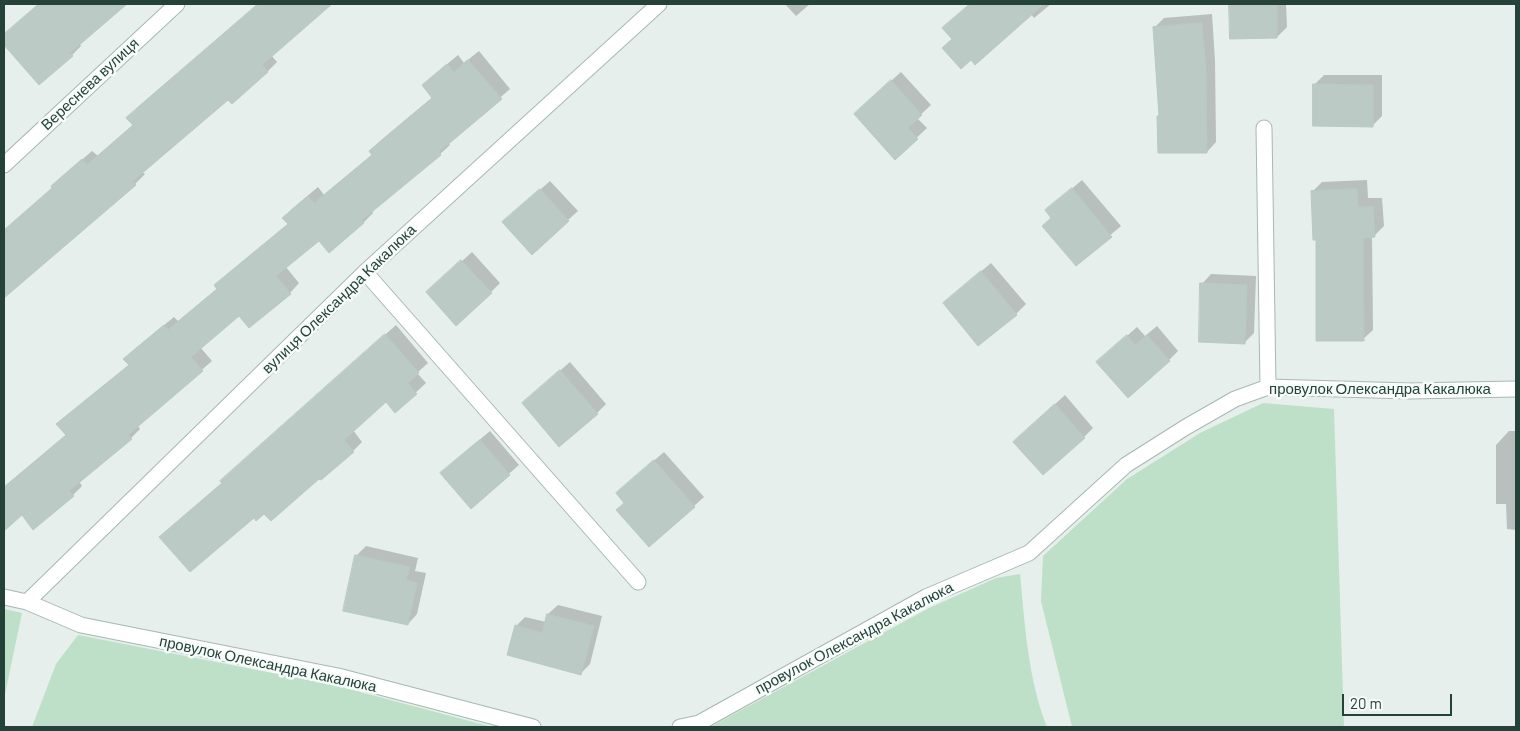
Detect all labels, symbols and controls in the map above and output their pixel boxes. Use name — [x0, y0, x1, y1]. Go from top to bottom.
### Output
street label: Вереснева вулиця — [37, 34, 143, 134]
street label: вулиця Олександра Какалюка — [258, 221, 420, 377]
street label: провулок Олександра Какалюка — [1269, 380, 1491, 398]
street label: провулок Олександра Какалюка — [752, 578, 956, 698]
street label: провулок Олександра Какалюка — [158, 632, 378, 696]
scale bar — [1345, 684, 1455, 716]
text: 20 m — [1350, 694, 1382, 712]

